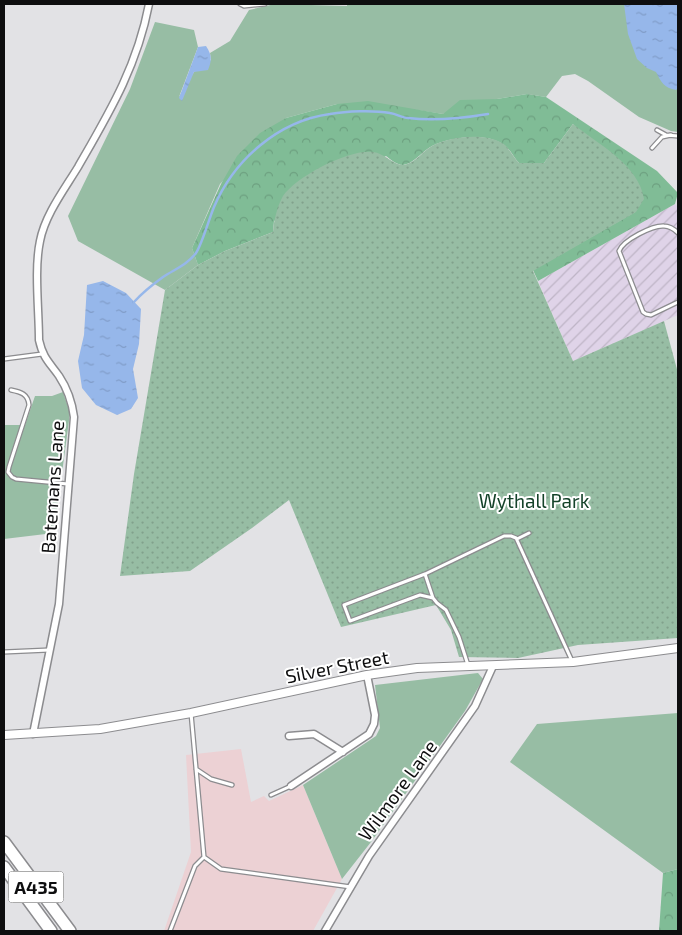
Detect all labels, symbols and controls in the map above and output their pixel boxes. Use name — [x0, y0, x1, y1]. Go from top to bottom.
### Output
street label: Batemans Lane — [36, 420, 68, 554]
park label: Wythall Park — [479, 489, 590, 512]
street label: Silver Street — [283, 645, 391, 687]
street label: Wilmore Lane — [353, 735, 441, 845]
road number: A435 — [8, 872, 64, 902]

